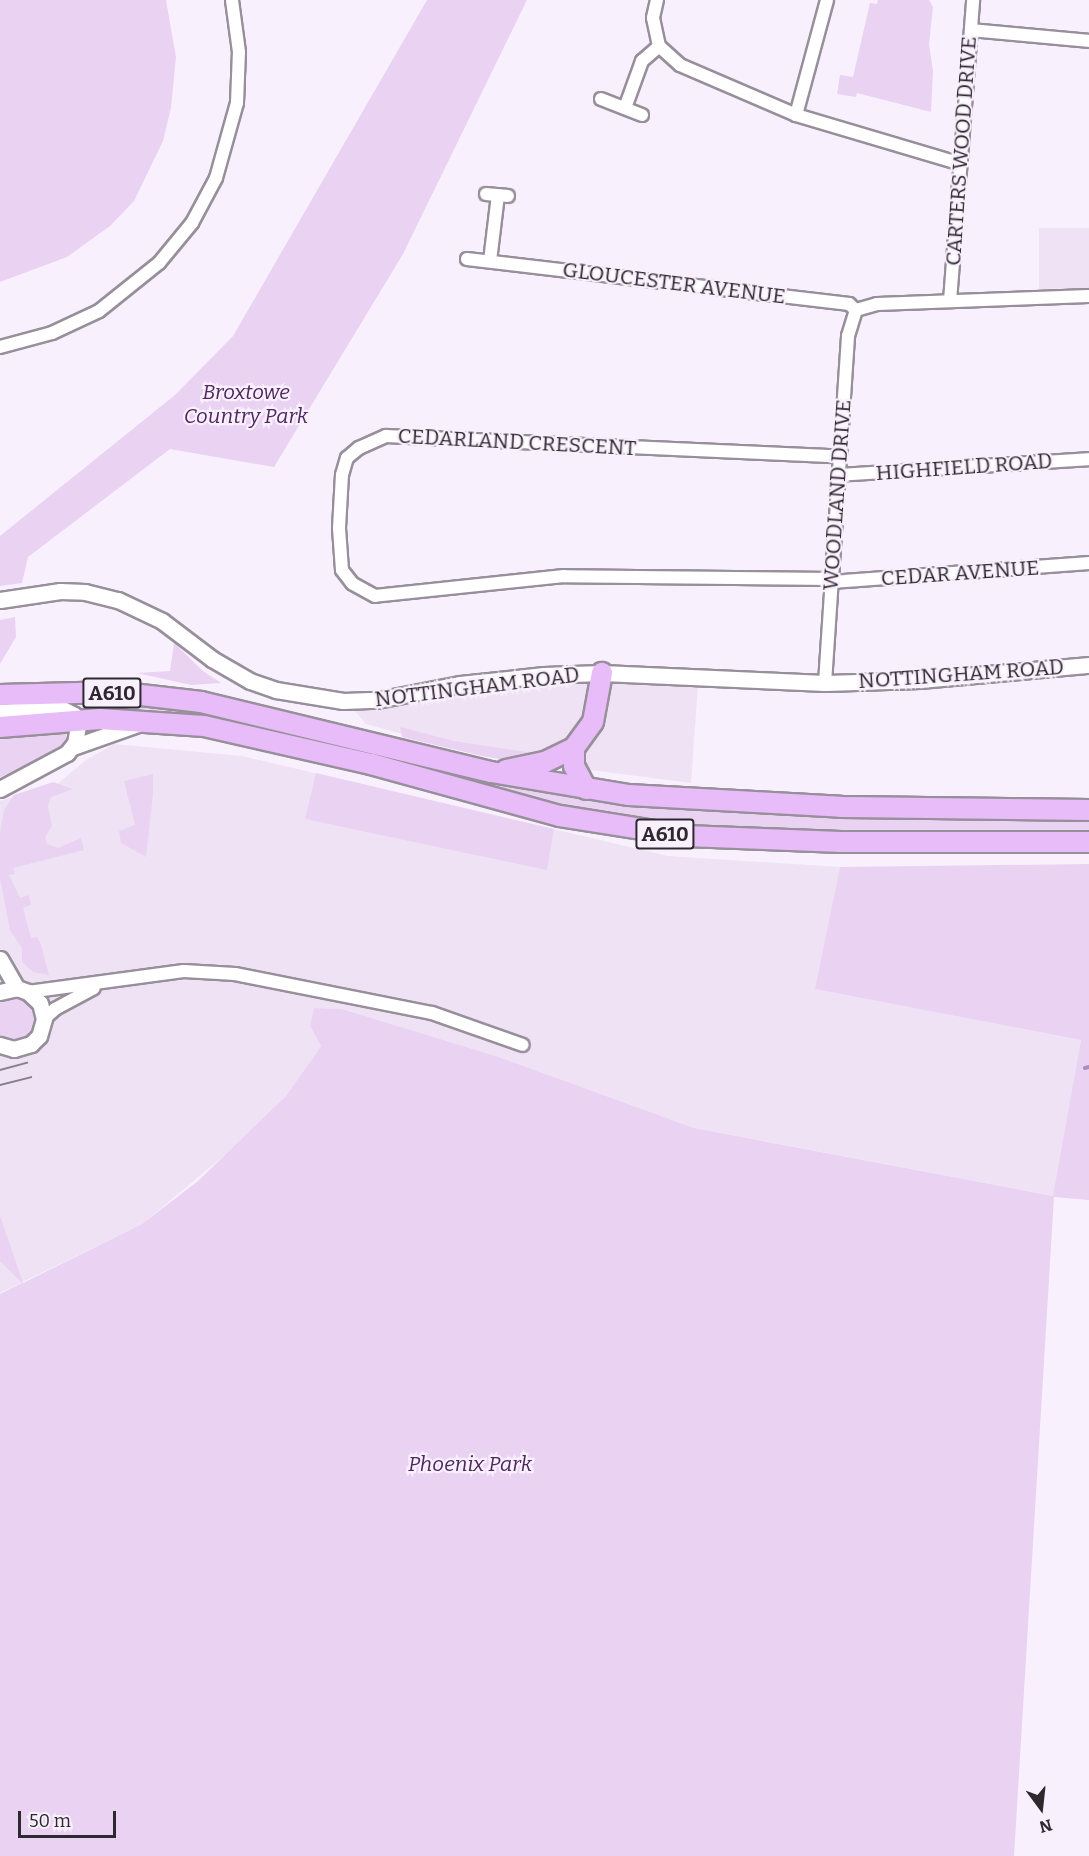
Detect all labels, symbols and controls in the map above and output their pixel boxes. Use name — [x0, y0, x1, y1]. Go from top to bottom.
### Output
street label: CARTERS WOOD DRIVE — [940, 36, 982, 266]
street label: GLOUCESTER AVENUE — [561, 257, 787, 309]
park label: Broxtowe Country Park — [184, 379, 308, 429]
street label: WOODLAND DRIVE — [818, 399, 856, 591]
street label: CEDARLAND CRESCENT — [397, 423, 637, 461]
street label: HIGHFIELD ROAD — [875, 448, 1053, 486]
street label: CEDAR AVENUE — [880, 555, 1040, 591]
street label: NOTTINGHAM ROAD — [857, 654, 1065, 694]
street label: NOTTINGHAM ROAD — [373, 662, 581, 712]
road number: A610 — [82, 676, 142, 710]
road number: A610 — [635, 817, 695, 851]
park label: Phoenix Park — [408, 1451, 532, 1477]
north arrow — [1011, 1778, 1071, 1838]
scale bar — [21, 1799, 118, 1837]
text: 50 m — [29, 1810, 71, 1832]
text: N — [1037, 1815, 1054, 1837]

